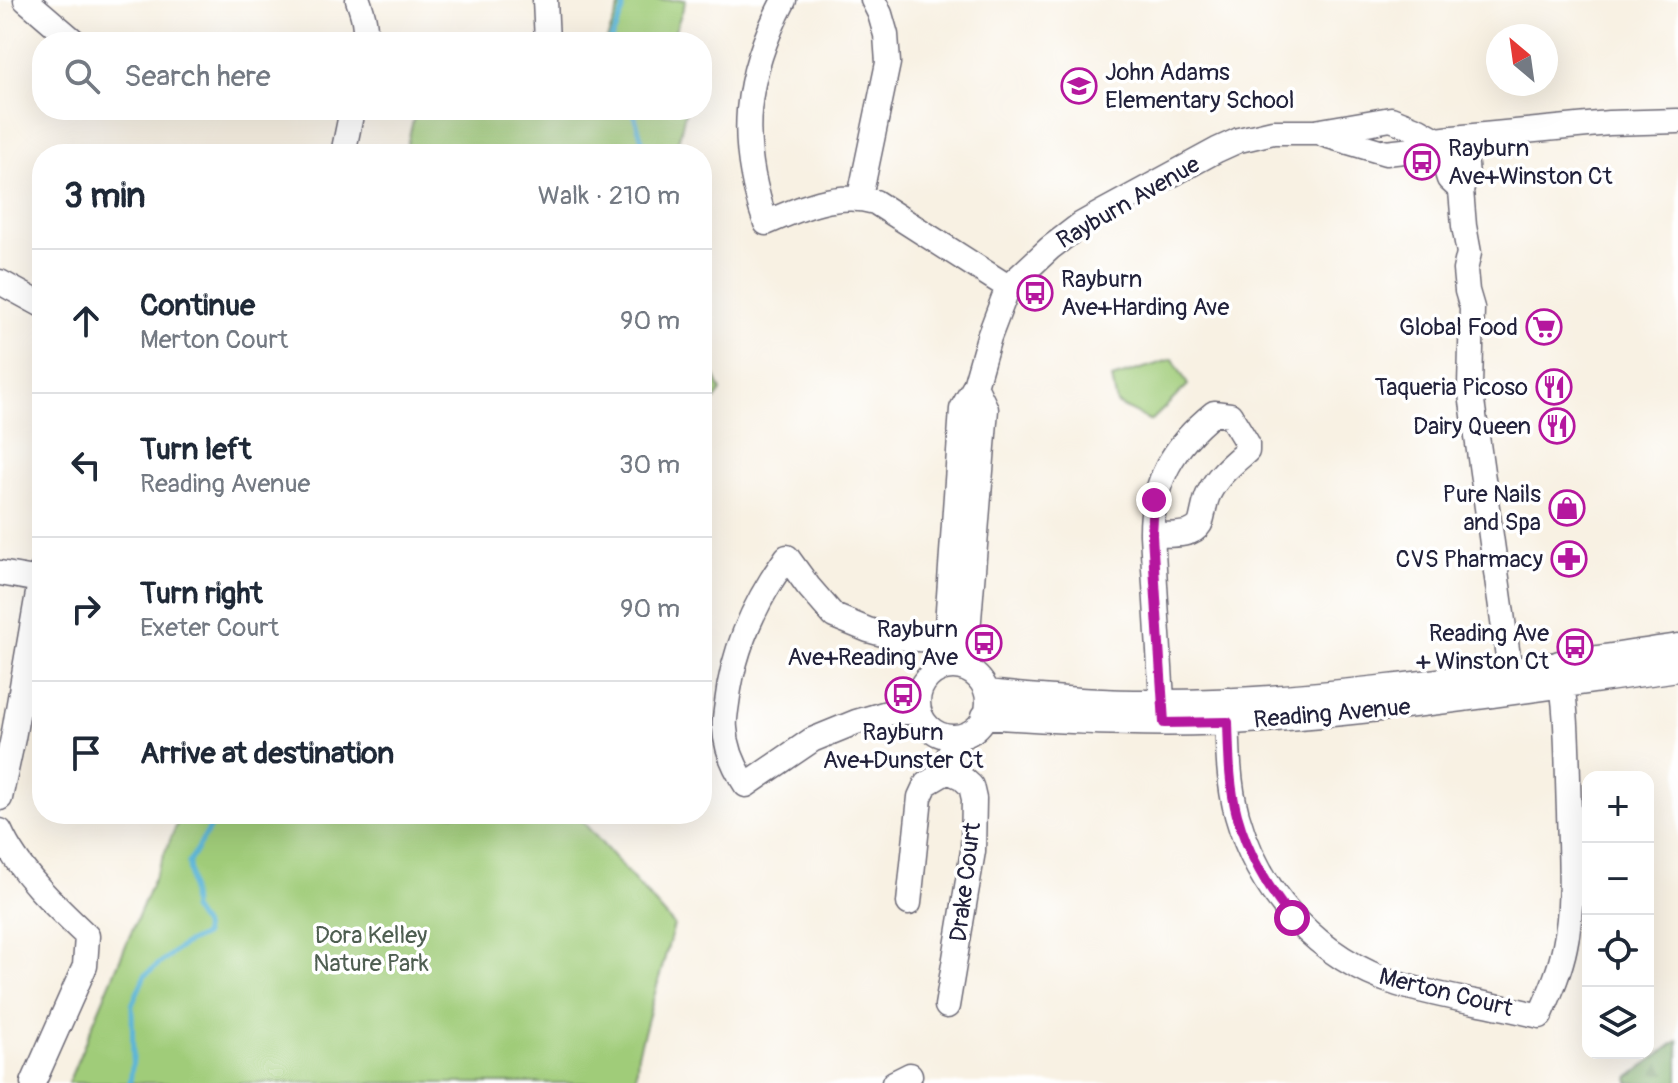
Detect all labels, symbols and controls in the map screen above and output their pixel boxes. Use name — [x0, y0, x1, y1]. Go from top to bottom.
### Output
north arrow — [1486, 24, 1558, 96]
search box — [32, 32, 712, 120]
icon: search — [60, 54, 104, 98]
text: Search here — [124, 58, 271, 95]
place label: John Adams Elementary School — [1105, 58, 1295, 115]
school or university icon: John Adams Elementary School — [1060, 67, 1098, 105]
place label: Rayburn Ave+Winston Ct — [1448, 134, 1613, 191]
bus stop icon: Rayburn Ave+Winston Ct — [1403, 143, 1441, 181]
street label: Rayburn Avenue — [1052, 150, 1205, 255]
text: 3 min — [64, 175, 146, 218]
text: Walk · 210 m — [538, 180, 680, 212]
place label: Rayburn Ave+Harding Ave — [1061, 265, 1229, 322]
bus stop icon: Rayburn Ave+Harding Ave — [1016, 274, 1054, 312]
text: Continue — [140, 287, 255, 324]
icon: ahead — [64, 299, 108, 343]
text: 90 m — [620, 305, 680, 337]
supermarket icon: Global Food — [1525, 308, 1563, 346]
place label: Global Food — [1399, 313, 1518, 342]
text: Merton Court — [140, 324, 288, 356]
restaurant icon: Taqueria Picoso — [1535, 368, 1573, 406]
place label: Taqueria Picoso — [1374, 373, 1528, 402]
restaurant icon: Dairy Queen — [1538, 407, 1576, 445]
place label: Dairy Queen — [1413, 412, 1531, 441]
text: Turn left — [140, 431, 251, 468]
icon: left — [64, 443, 108, 487]
text: 30 m — [619, 449, 680, 481]
text: Reading Avenue — [140, 468, 310, 500]
place label: Pure Nails and Spa — [1442, 480, 1541, 537]
route end — [1136, 482, 1172, 518]
shop icon: Pure Nails and Spa — [1548, 489, 1586, 527]
pharmacy icon: CVS Pharmacy — [1550, 540, 1588, 578]
place label: CVS Pharmacy — [1395, 545, 1543, 574]
text: Turn right — [140, 575, 263, 612]
icon: right — [64, 587, 108, 631]
text: 90 m — [620, 593, 680, 625]
text: Exeter Court — [140, 612, 279, 644]
place label: Rayburn Ave+Reading Ave — [787, 615, 958, 672]
place label: Reading Ave + Winston Ct — [1415, 619, 1549, 676]
bus stop icon: Rayburn Ave+Reading Ave — [965, 624, 1003, 662]
bus stop icon: Reading Ave + Winston Ct — [1556, 628, 1594, 666]
bus stop icon: Rayburn Ave+Dunster Ct — [884, 676, 922, 714]
street label: Reading Avenue — [1252, 692, 1412, 735]
place label: Rayburn Ave+Dunster Ct — [823, 718, 984, 775]
icon: arrive — [64, 731, 108, 775]
text: Arrive at destination — [140, 735, 394, 772]
map controls — [1582, 771, 1654, 1059]
button: + — [1582, 771, 1654, 843]
street label: Drake Court — [944, 821, 987, 943]
button: − — [1582, 843, 1654, 915]
route start — [1274, 900, 1310, 936]
button: locate — [1582, 915, 1654, 987]
park label: Dora Kelley Nature Park — [313, 921, 429, 978]
street label: Merton Court — [1376, 962, 1516, 1023]
button: layers — [1582, 987, 1654, 1059]

